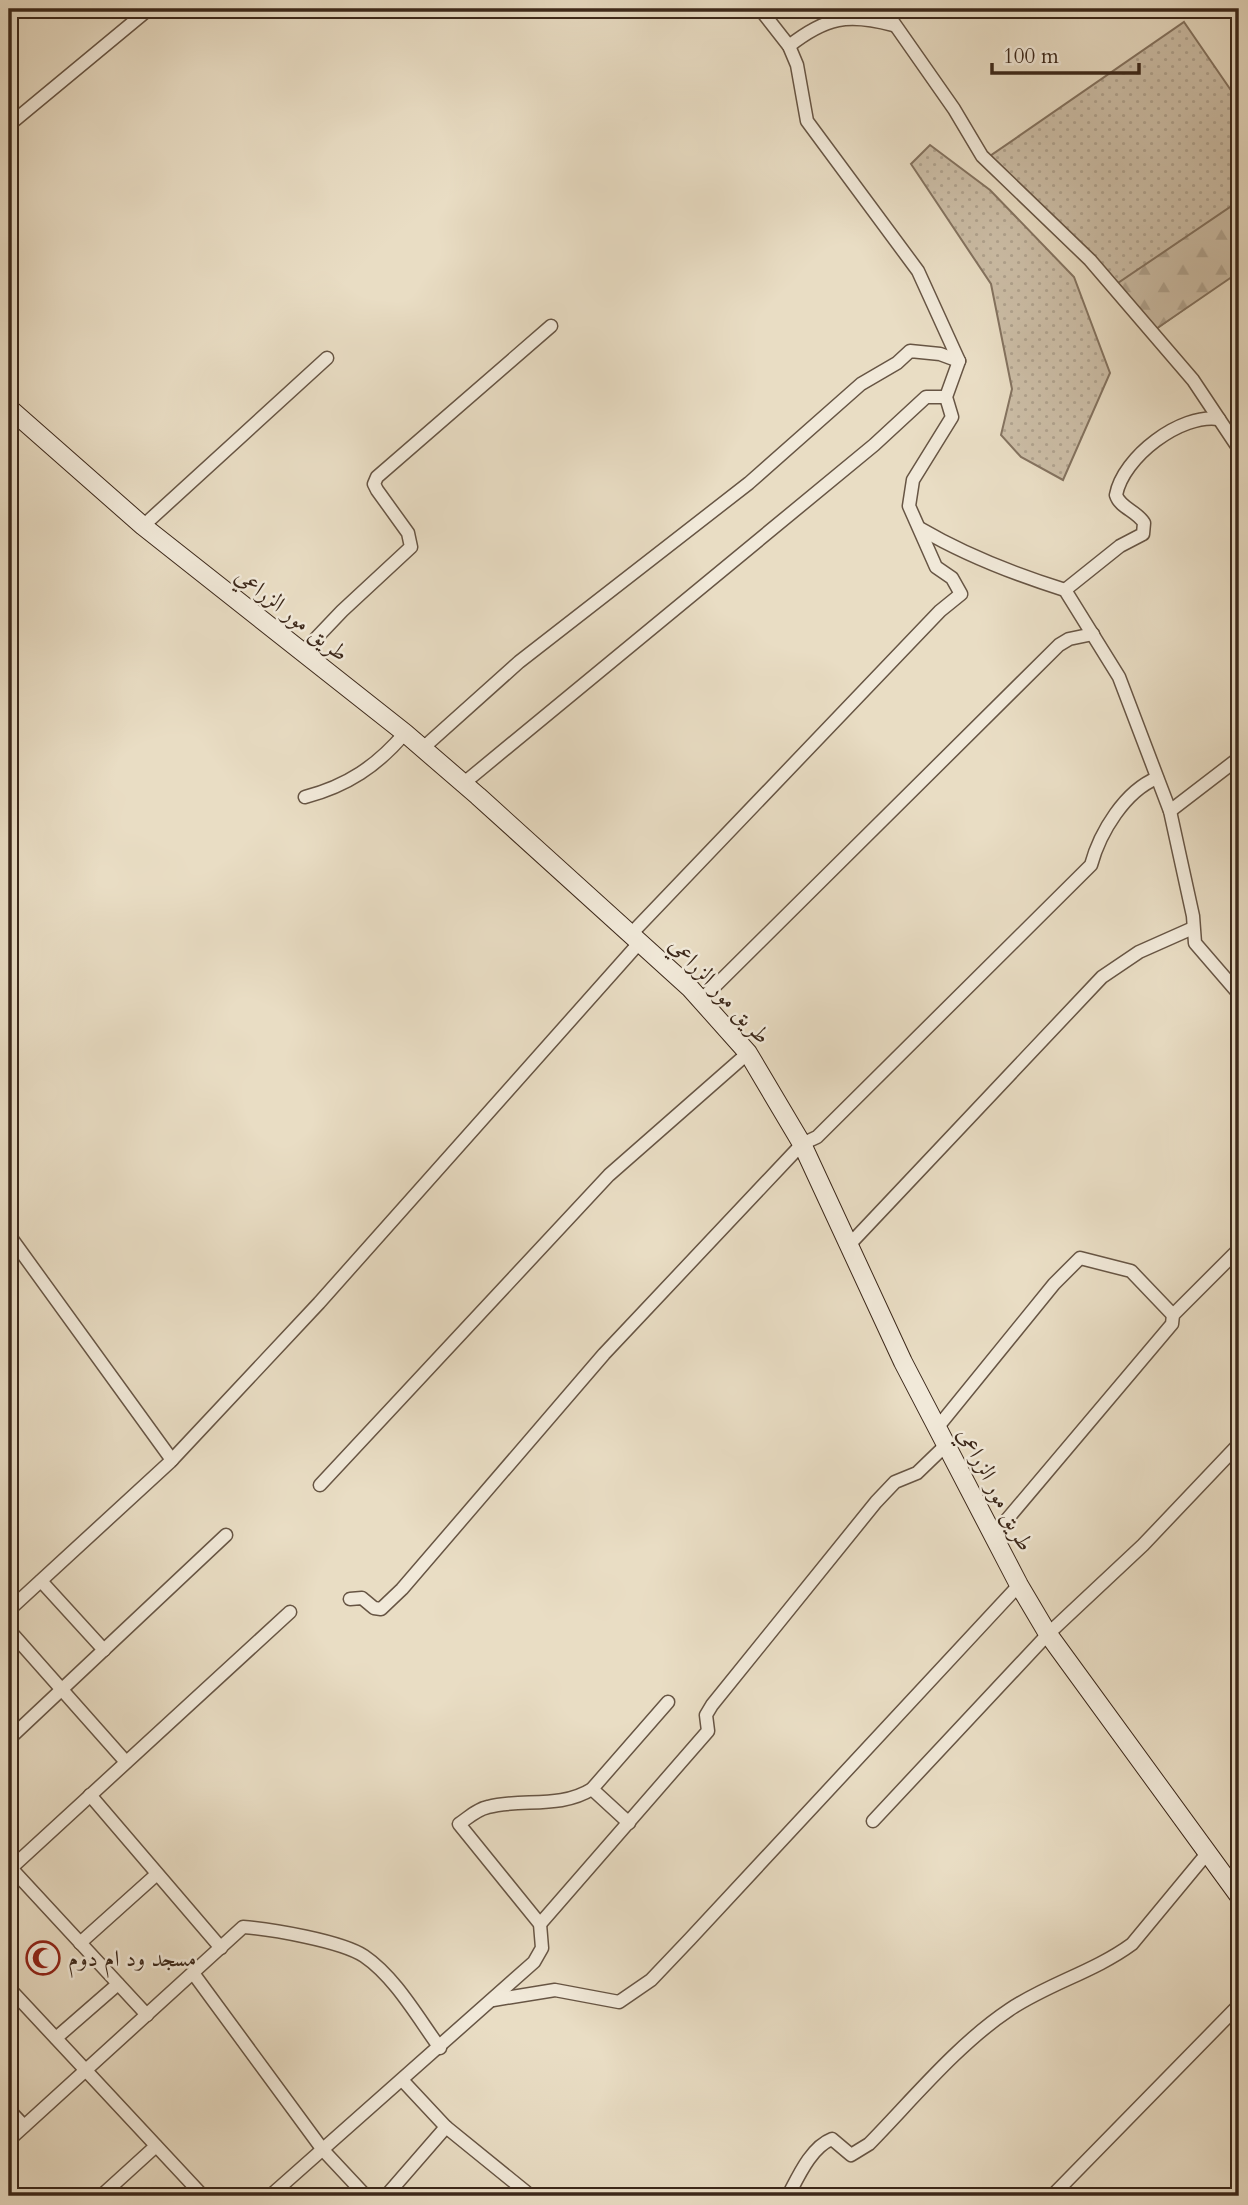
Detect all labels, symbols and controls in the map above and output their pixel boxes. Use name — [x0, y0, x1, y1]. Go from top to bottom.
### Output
scale bar — [992, 32, 1140, 76]
text: 100 m — [1003, 42, 1059, 71]
street label: طريق مور الزراعي — [227, 560, 355, 671]
street label: طريق مور الزراعي — [660, 930, 777, 1053]
street label: طريق مور الزراعي — [947, 1422, 1041, 1558]
mosque icon: مسجد ود ام دوم — [24, 1939, 62, 1977]
place label: مسجد ود ام دوم — [68, 1943, 197, 1978]

